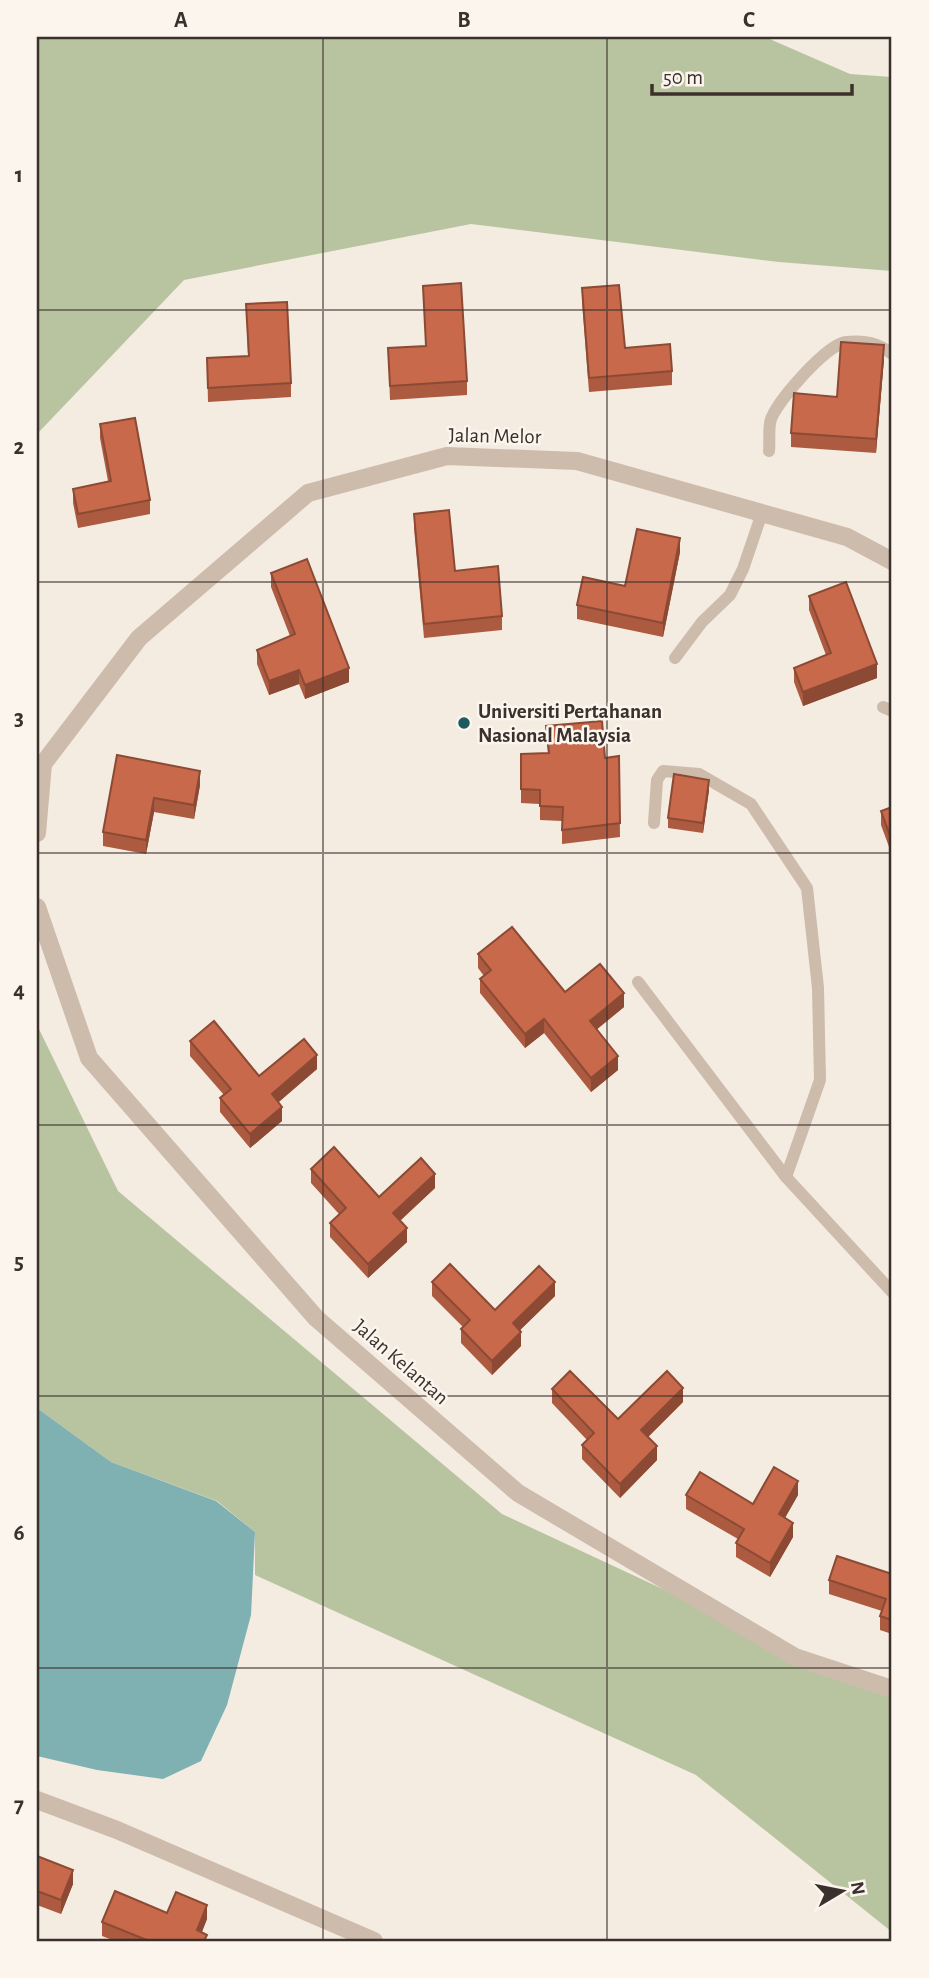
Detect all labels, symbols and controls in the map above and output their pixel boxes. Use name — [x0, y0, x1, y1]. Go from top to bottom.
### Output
text: A — [174, 9, 188, 32]
text: B — [457, 9, 471, 32]
text: C — [743, 9, 755, 32]
scale bar — [652, 52, 852, 96]
text: 50 m — [663, 67, 703, 88]
text: 1 — [15, 164, 23, 187]
street label: Jalan Melor — [448, 425, 542, 447]
text: 2 — [14, 436, 25, 459]
place label: Universiti Pertahanan Nasional Malaysia — [478, 701, 662, 746]
text: 3 — [14, 707, 24, 730]
marker: Universiti Pertahanan Nasional Malaysia — [456, 715, 472, 731]
text: 4 — [13, 979, 25, 1002]
text: 5 — [14, 1251, 24, 1274]
street label: Jalan Kelantan — [350, 1315, 452, 1409]
text: 6 — [13, 1522, 25, 1545]
text: 7 — [14, 1794, 24, 1817]
north arrow — [806, 1856, 876, 1926]
text: N — [847, 1880, 868, 1896]

